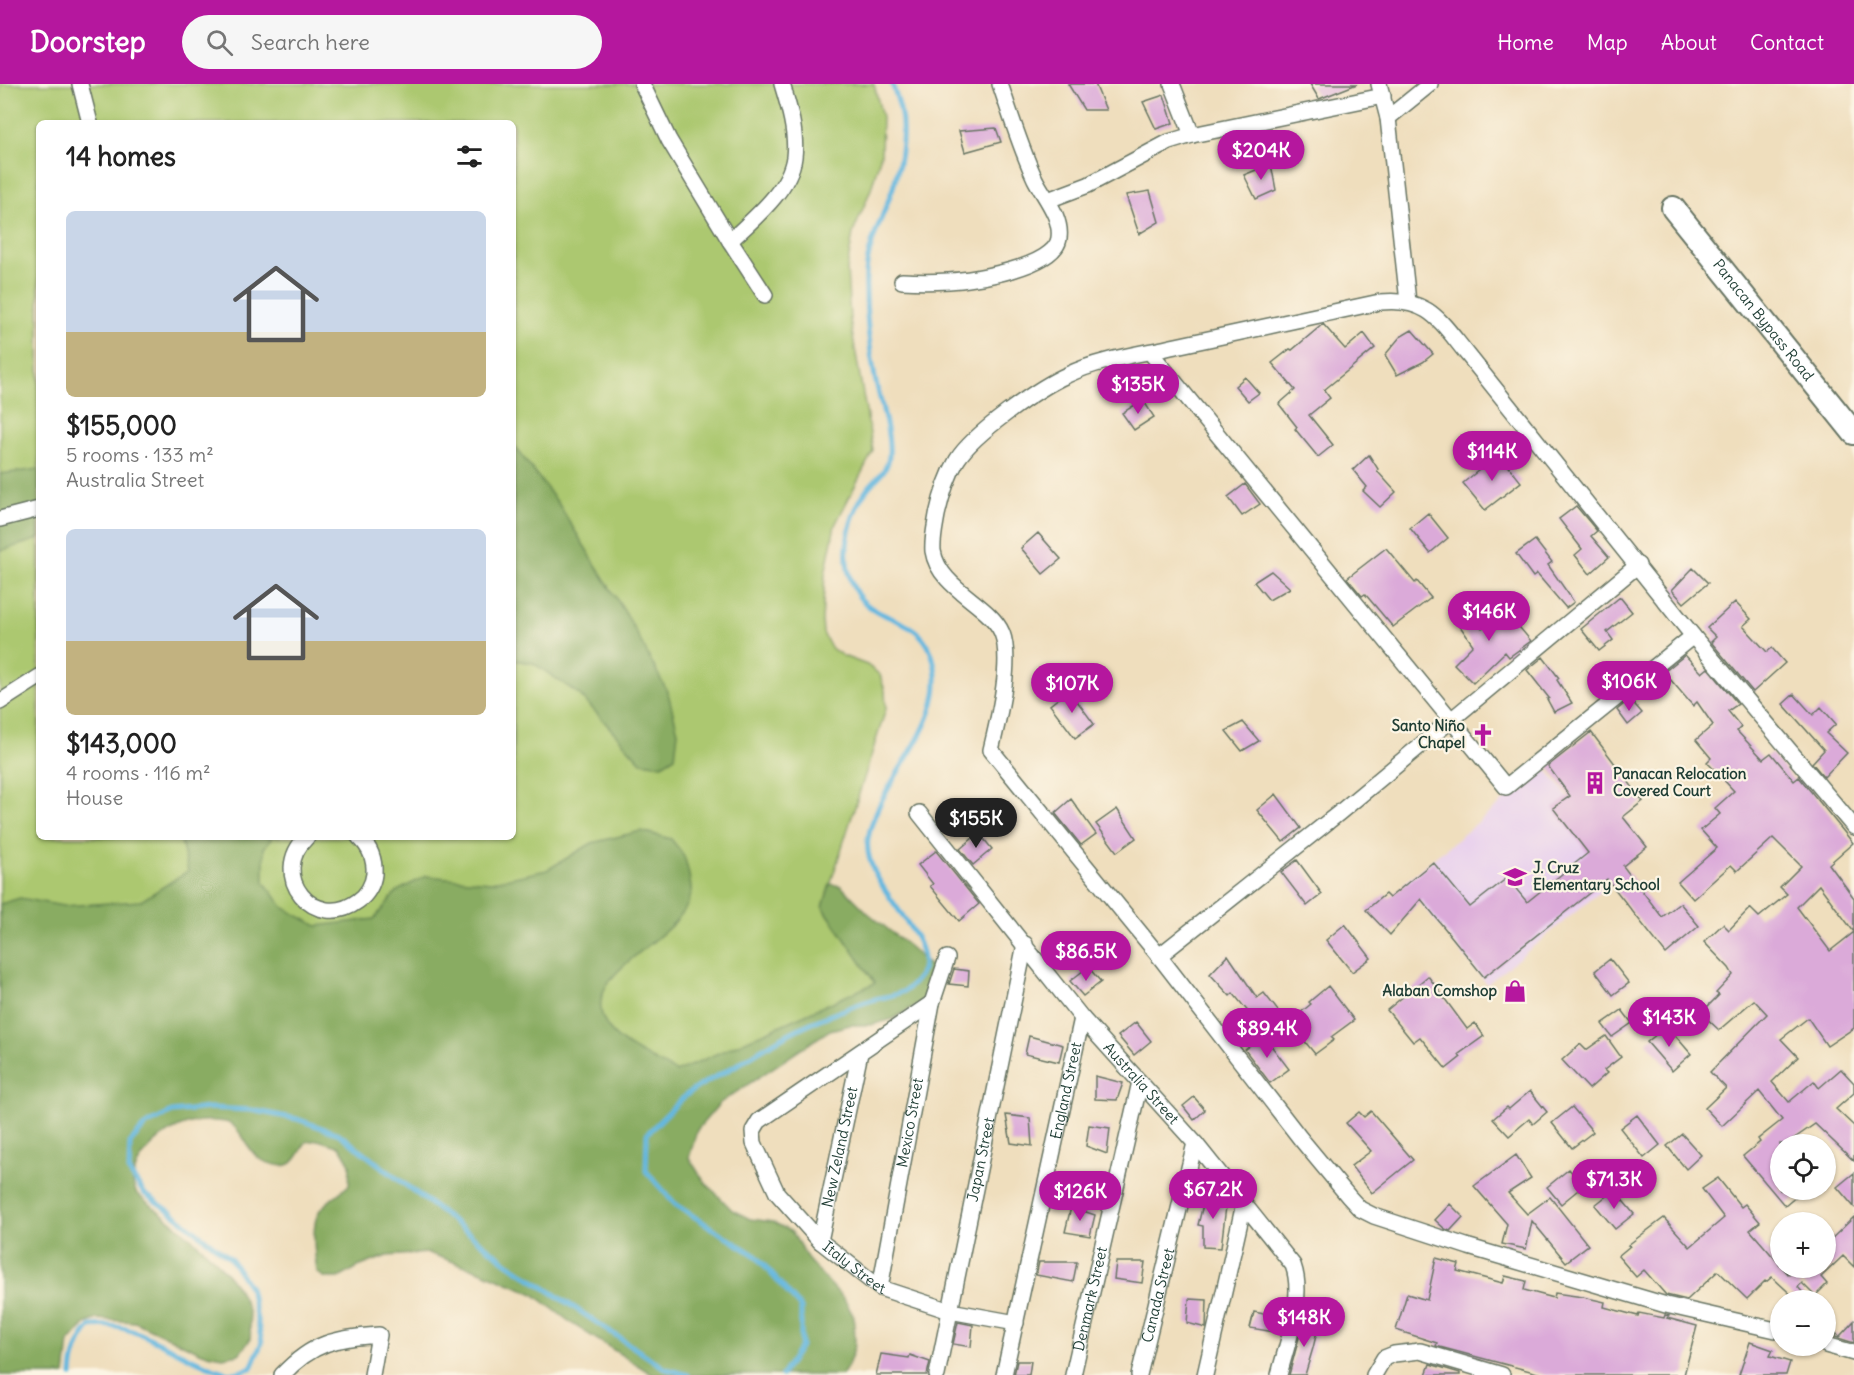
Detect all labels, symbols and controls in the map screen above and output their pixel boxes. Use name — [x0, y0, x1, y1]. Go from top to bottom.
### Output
search box — [182, 15, 602, 69]
text: Doorstep — [30, 24, 146, 60]
icon: search — [203, 26, 236, 59]
text: Search here — [251, 28, 370, 56]
text: Home — [1497, 29, 1554, 56]
text: Map — [1587, 29, 1628, 56]
text: About — [1661, 29, 1717, 56]
text: Contact — [1750, 29, 1824, 56]
pin: $204K — [1219, 130, 1303, 181]
text: $204K — [1231, 137, 1291, 162]
text: 14 homes — [66, 140, 176, 173]
icon: filters — [453, 140, 486, 173]
icon: home — [222, 250, 330, 358]
street label: Panacan Bypass Road — [1709, 255, 1818, 385]
pin: $135K — [1096, 364, 1180, 415]
text: $135K — [1111, 371, 1165, 396]
text: $155,000 — [66, 409, 177, 442]
pin: $114K — [1450, 431, 1534, 482]
text: $114K — [1467, 438, 1517, 463]
text: 5 rooms · 133 m² — [66, 442, 214, 467]
text: Australia Street — [66, 467, 204, 492]
icon: home — [222, 568, 330, 676]
pin: $146K — [1447, 591, 1531, 642]
text: $146K — [1462, 598, 1516, 623]
pin: $106K — [1587, 661, 1671, 712]
pin: $107K — [1030, 663, 1114, 714]
text: $106K — [1601, 668, 1657, 693]
text: $107K — [1045, 670, 1099, 695]
place label: Santo Niño Chapel — [1392, 716, 1466, 753]
church icon: Santo Niño Chapel — [1470, 722, 1496, 748]
text: $143,000 — [66, 727, 177, 760]
text: 4 rooms · 116 m² — [66, 760, 211, 785]
place label: Panacan Relocation Covered Court — [1613, 764, 1747, 800]
building icon: Panacan Relocation Covered Court — [1582, 770, 1608, 796]
text: House — [66, 785, 123, 810]
pin: $155K — [934, 798, 1018, 849]
text: $155K — [949, 805, 1003, 830]
place label: J. Cruz Elementary School — [1533, 858, 1660, 895]
school or university icon: J. Cruz Elementary School — [1502, 864, 1528, 890]
pin: $86.5K — [1037, 931, 1135, 982]
text: $86.5K — [1055, 938, 1117, 963]
shop icon: Alaban Comshop — [1502, 978, 1528, 1004]
place label: Alaban Comshop — [1383, 981, 1497, 1001]
pin: $143K — [1627, 997, 1711, 1048]
text: $143K — [1642, 1004, 1696, 1029]
pin: $89.4K — [1218, 1008, 1316, 1059]
text: $89.4K — [1236, 1015, 1298, 1040]
street label: Australia Street — [1100, 1038, 1183, 1128]
street label: England Street — [1046, 1040, 1085, 1141]
street label: Mexico Street — [892, 1076, 927, 1169]
street label: New Zeland Street — [817, 1085, 862, 1209]
street label: Japan Street — [963, 1115, 998, 1203]
map controls — [1770, 1134, 1836, 1356]
button: locate — [1770, 1134, 1836, 1200]
pin: $71.3K — [1565, 1159, 1663, 1210]
text: $71.3K — [1586, 1166, 1642, 1191]
pin: $67.2K — [1164, 1169, 1262, 1220]
pin: $126K — [1038, 1171, 1122, 1222]
text: $67.2K — [1183, 1176, 1243, 1201]
text: $126K — [1053, 1178, 1107, 1203]
button: + — [1770, 1212, 1836, 1278]
street label: Italy Street — [819, 1237, 888, 1298]
street label: Denmark Street — [1069, 1245, 1111, 1353]
street label: Canada Street — [1137, 1246, 1178, 1344]
button: − — [1770, 1290, 1836, 1356]
pin: $148K — [1262, 1297, 1346, 1348]
text: $148K — [1277, 1304, 1331, 1329]

